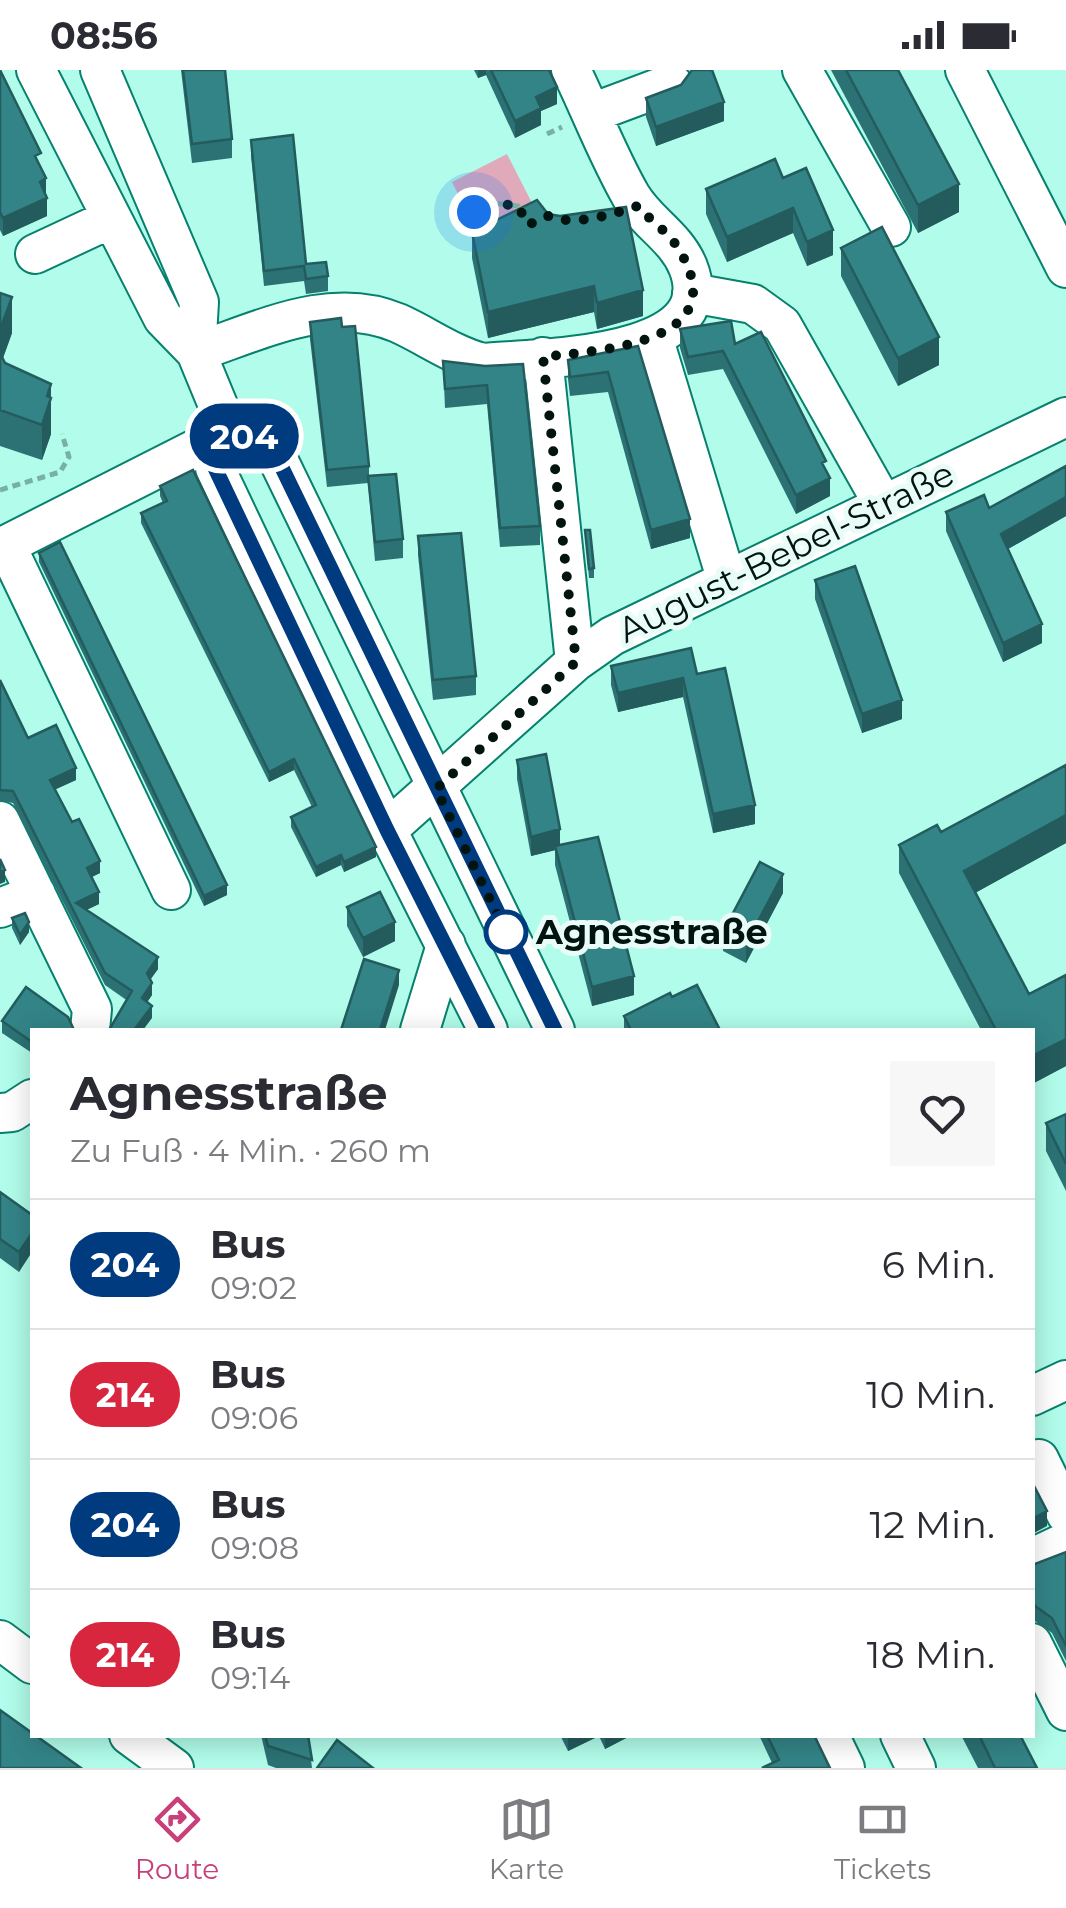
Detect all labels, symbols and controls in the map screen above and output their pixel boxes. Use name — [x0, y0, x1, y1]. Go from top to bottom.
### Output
text: 08:56 — [50, 12, 158, 59]
your location — [449, 187, 499, 237]
line badge: 204 — [186, 404, 302, 468]
text: 204 — [210, 415, 278, 458]
street label: August-Bebel-Straße — [611, 452, 961, 652]
place label: Agnesstraße — [535, 910, 768, 953]
marker: Agnesstraße — [485, 911, 527, 953]
button: heart — [890, 1061, 995, 1166]
text: Agnesstraße — [70, 1064, 388, 1122]
text: Zu Fuß · 4 Min. · 260 m — [70, 1131, 431, 1170]
text: Bus — [210, 1221, 285, 1268]
text: 6 Min. — [882, 1241, 995, 1288]
text: 204 — [91, 1243, 159, 1286]
text: 09:02 — [210, 1268, 297, 1307]
text: Bus — [210, 1351, 285, 1398]
text: 10 Min. — [866, 1371, 995, 1418]
text: 214 — [96, 1373, 154, 1416]
text: 09:06 — [210, 1398, 298, 1437]
text: Bus — [210, 1481, 285, 1528]
text: 12 Min. — [869, 1501, 995, 1548]
text: 204 — [91, 1503, 159, 1546]
text: 09:08 — [210, 1528, 299, 1567]
text: Bus — [210, 1611, 285, 1658]
text: 18 Min. — [867, 1631, 995, 1678]
text: 214 — [96, 1633, 154, 1676]
text: 09:14 — [210, 1658, 290, 1697]
tab: Route — [135, 1792, 219, 1886]
tab: Karte — [489, 1792, 564, 1886]
tab: Tickets — [834, 1792, 931, 1886]

